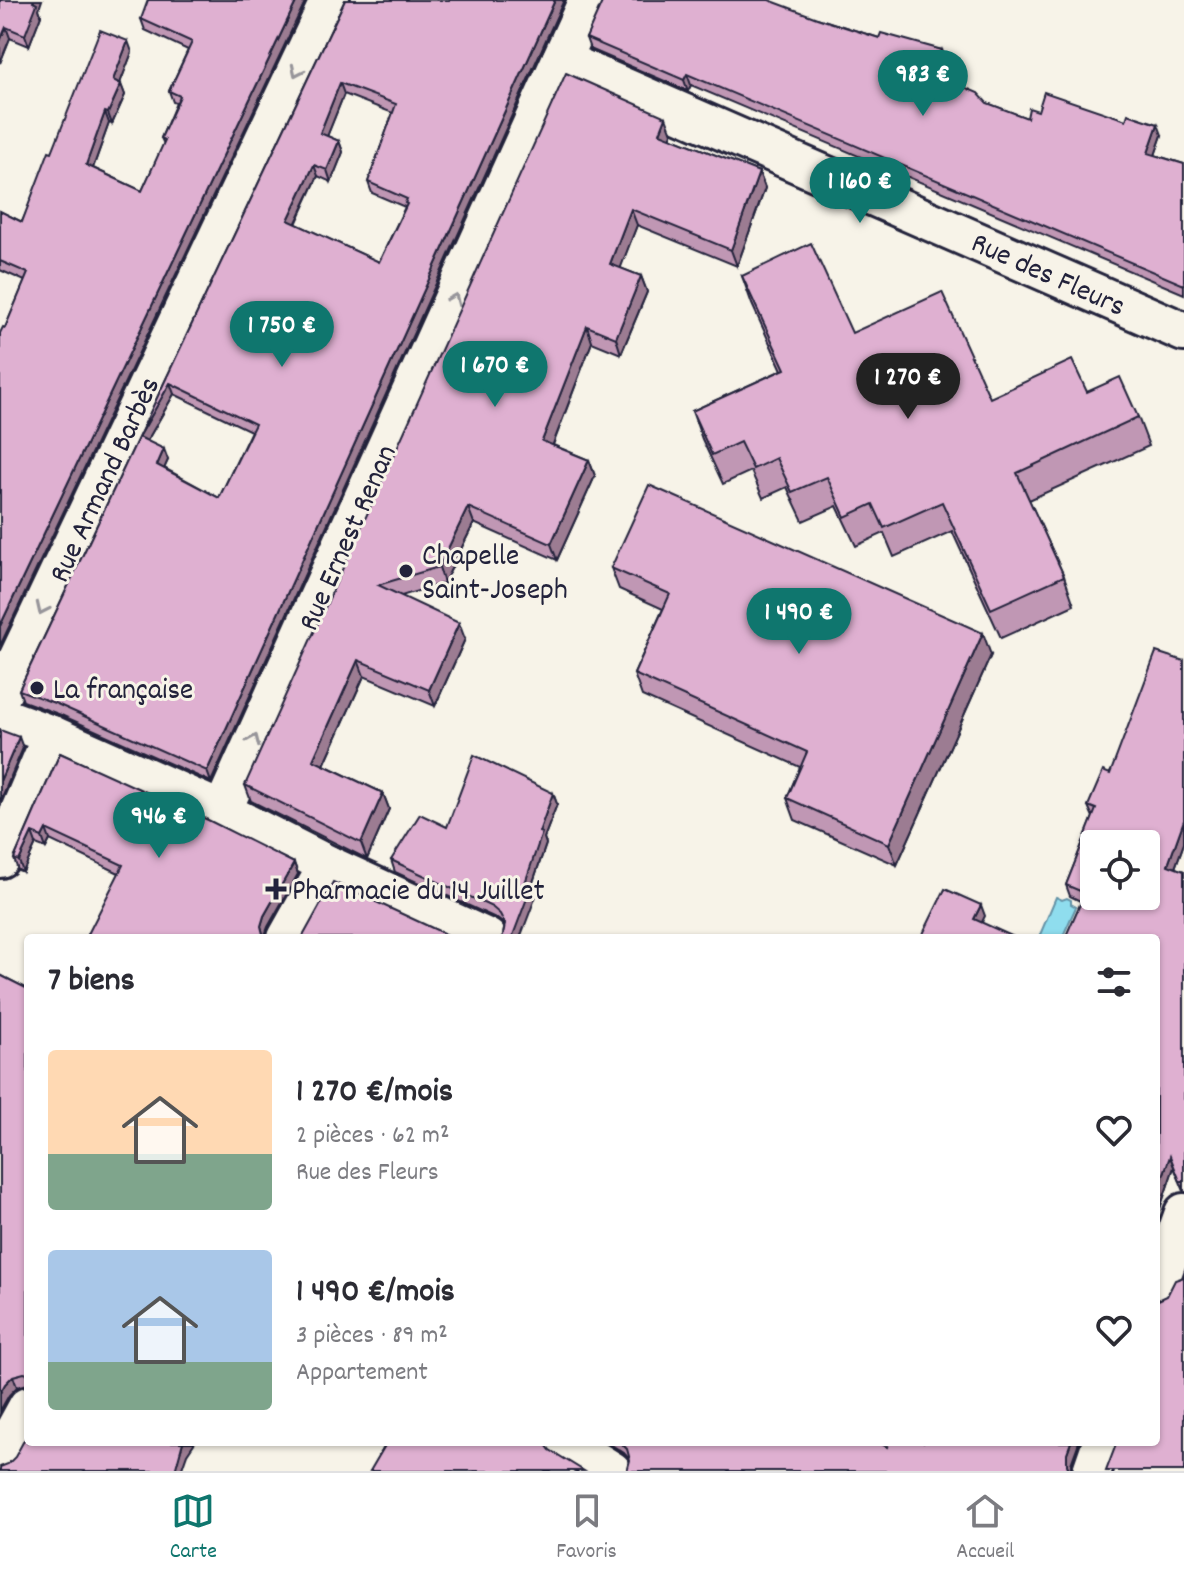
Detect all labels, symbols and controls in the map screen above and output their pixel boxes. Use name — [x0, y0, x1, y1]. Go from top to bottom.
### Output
pin: 983 € — [867, 50, 979, 118]
text: 983 € — [896, 57, 950, 94]
one-way arrow — [291, 62, 307, 77]
pin: 1 160 € — [786, 157, 934, 225]
text: 1 160 € — [828, 164, 892, 201]
street label: Rue des Fleurs — [963, 224, 1131, 330]
one-way arrow — [444, 292, 460, 307]
pin: 1 750 € — [208, 301, 356, 369]
text: 1 750 € — [248, 308, 316, 345]
pin: 1 670 € — [421, 341, 569, 409]
text: 1 670 € — [461, 348, 529, 385]
pin: 1 270 € — [834, 353, 982, 421]
text: 1 270 € — [874, 360, 942, 397]
street label: Rue Armand Barbès — [41, 371, 174, 591]
street label: Rue Ernest Renan — [290, 439, 410, 639]
place label: Chapelle Saint-Joseph — [422, 537, 568, 614]
marker: Chapelle Saint-Joseph — [397, 562, 415, 580]
pin: 1 490 € — [725, 588, 873, 656]
text: 1 490 € — [765, 595, 833, 632]
one-way arrow — [36, 601, 52, 616]
place label: La française — [53, 671, 193, 714]
marker: La française — [28, 679, 46, 697]
one-way arrow — [244, 733, 260, 748]
pin: 946 € — [103, 792, 215, 860]
text: 946 € — [131, 799, 187, 836]
map controls — [1080, 830, 1160, 910]
button: locate — [1080, 830, 1160, 910]
place label: Pharmacie du 14 Juillet — [292, 872, 545, 915]
marker: Pharmacie du 14 Juillet — [267, 880, 285, 898]
text: 7 biens — [48, 958, 135, 1007]
icon: filters — [1092, 960, 1136, 1004]
text: 1 270 €/mois — [296, 1069, 453, 1118]
icon: home — [112, 1082, 208, 1178]
icon: heart — [1092, 1108, 1136, 1152]
text: 2 pièces · 62 m² — [296, 1118, 449, 1155]
text: Rue des Fleurs — [296, 1155, 439, 1192]
text: 1 490 €/mois — [296, 1269, 455, 1318]
icon: home — [112, 1282, 208, 1378]
icon: heart — [1092, 1308, 1136, 1352]
text: 3 pièces · 89 m² — [296, 1318, 448, 1355]
text: Appartement — [296, 1355, 428, 1392]
tab: Carte — [170, 1489, 217, 1568]
tab: Favoris — [556, 1489, 617, 1568]
tab: Accueil — [956, 1489, 1014, 1568]

